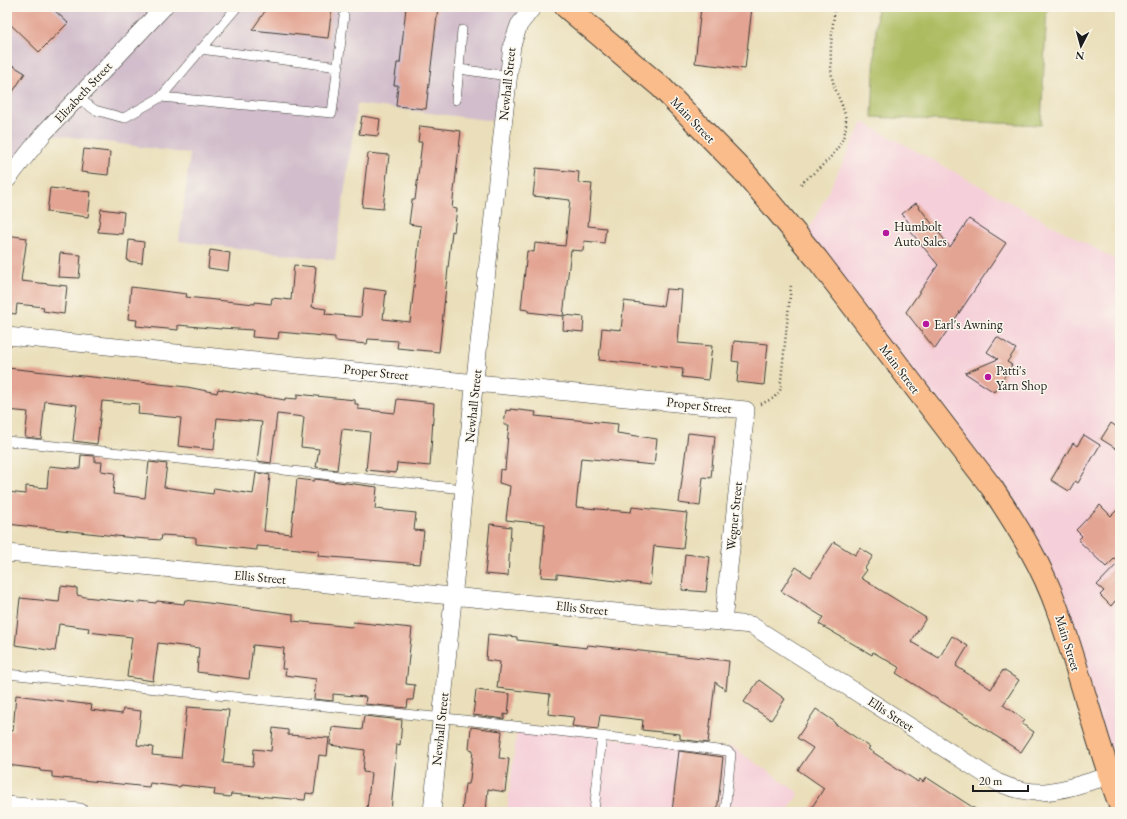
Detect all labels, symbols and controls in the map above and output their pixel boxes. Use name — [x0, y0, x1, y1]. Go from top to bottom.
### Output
north arrow — [1061, 26, 1101, 66]
street label: Newhall Street — [495, 47, 519, 121]
text: N — [1075, 49, 1085, 63]
street label: Elizabeth Street — [50, 58, 116, 126]
street label: Main Street — [667, 93, 719, 147]
place label: Humbolt Auto Sales — [893, 218, 947, 250]
marker: Humbolt Auto Sales — [881, 228, 891, 238]
place label: Earl's Awning — [934, 316, 1003, 333]
marker: Earl's Awning — [921, 319, 931, 329]
street label: Main Street — [876, 341, 924, 397]
street label: Proper Street — [343, 360, 409, 384]
place label: Patti's Yarn Shop — [996, 362, 1047, 394]
street label: Newhall Street — [461, 369, 485, 443]
marker: Patti's Yarn Shop — [983, 372, 993, 382]
street label: Proper Street — [666, 393, 732, 417]
street label: Wegner Street — [722, 481, 746, 551]
street label: Ellis Street — [233, 566, 287, 588]
street label: Ellis Street — [555, 597, 609, 619]
street label: Main Street — [1051, 613, 1085, 673]
street label: Newhall Street — [428, 692, 452, 766]
street label: Ellis Street — [865, 693, 917, 735]
scale bar — [973, 767, 1028, 793]
text: 20 m — [979, 773, 1003, 789]

